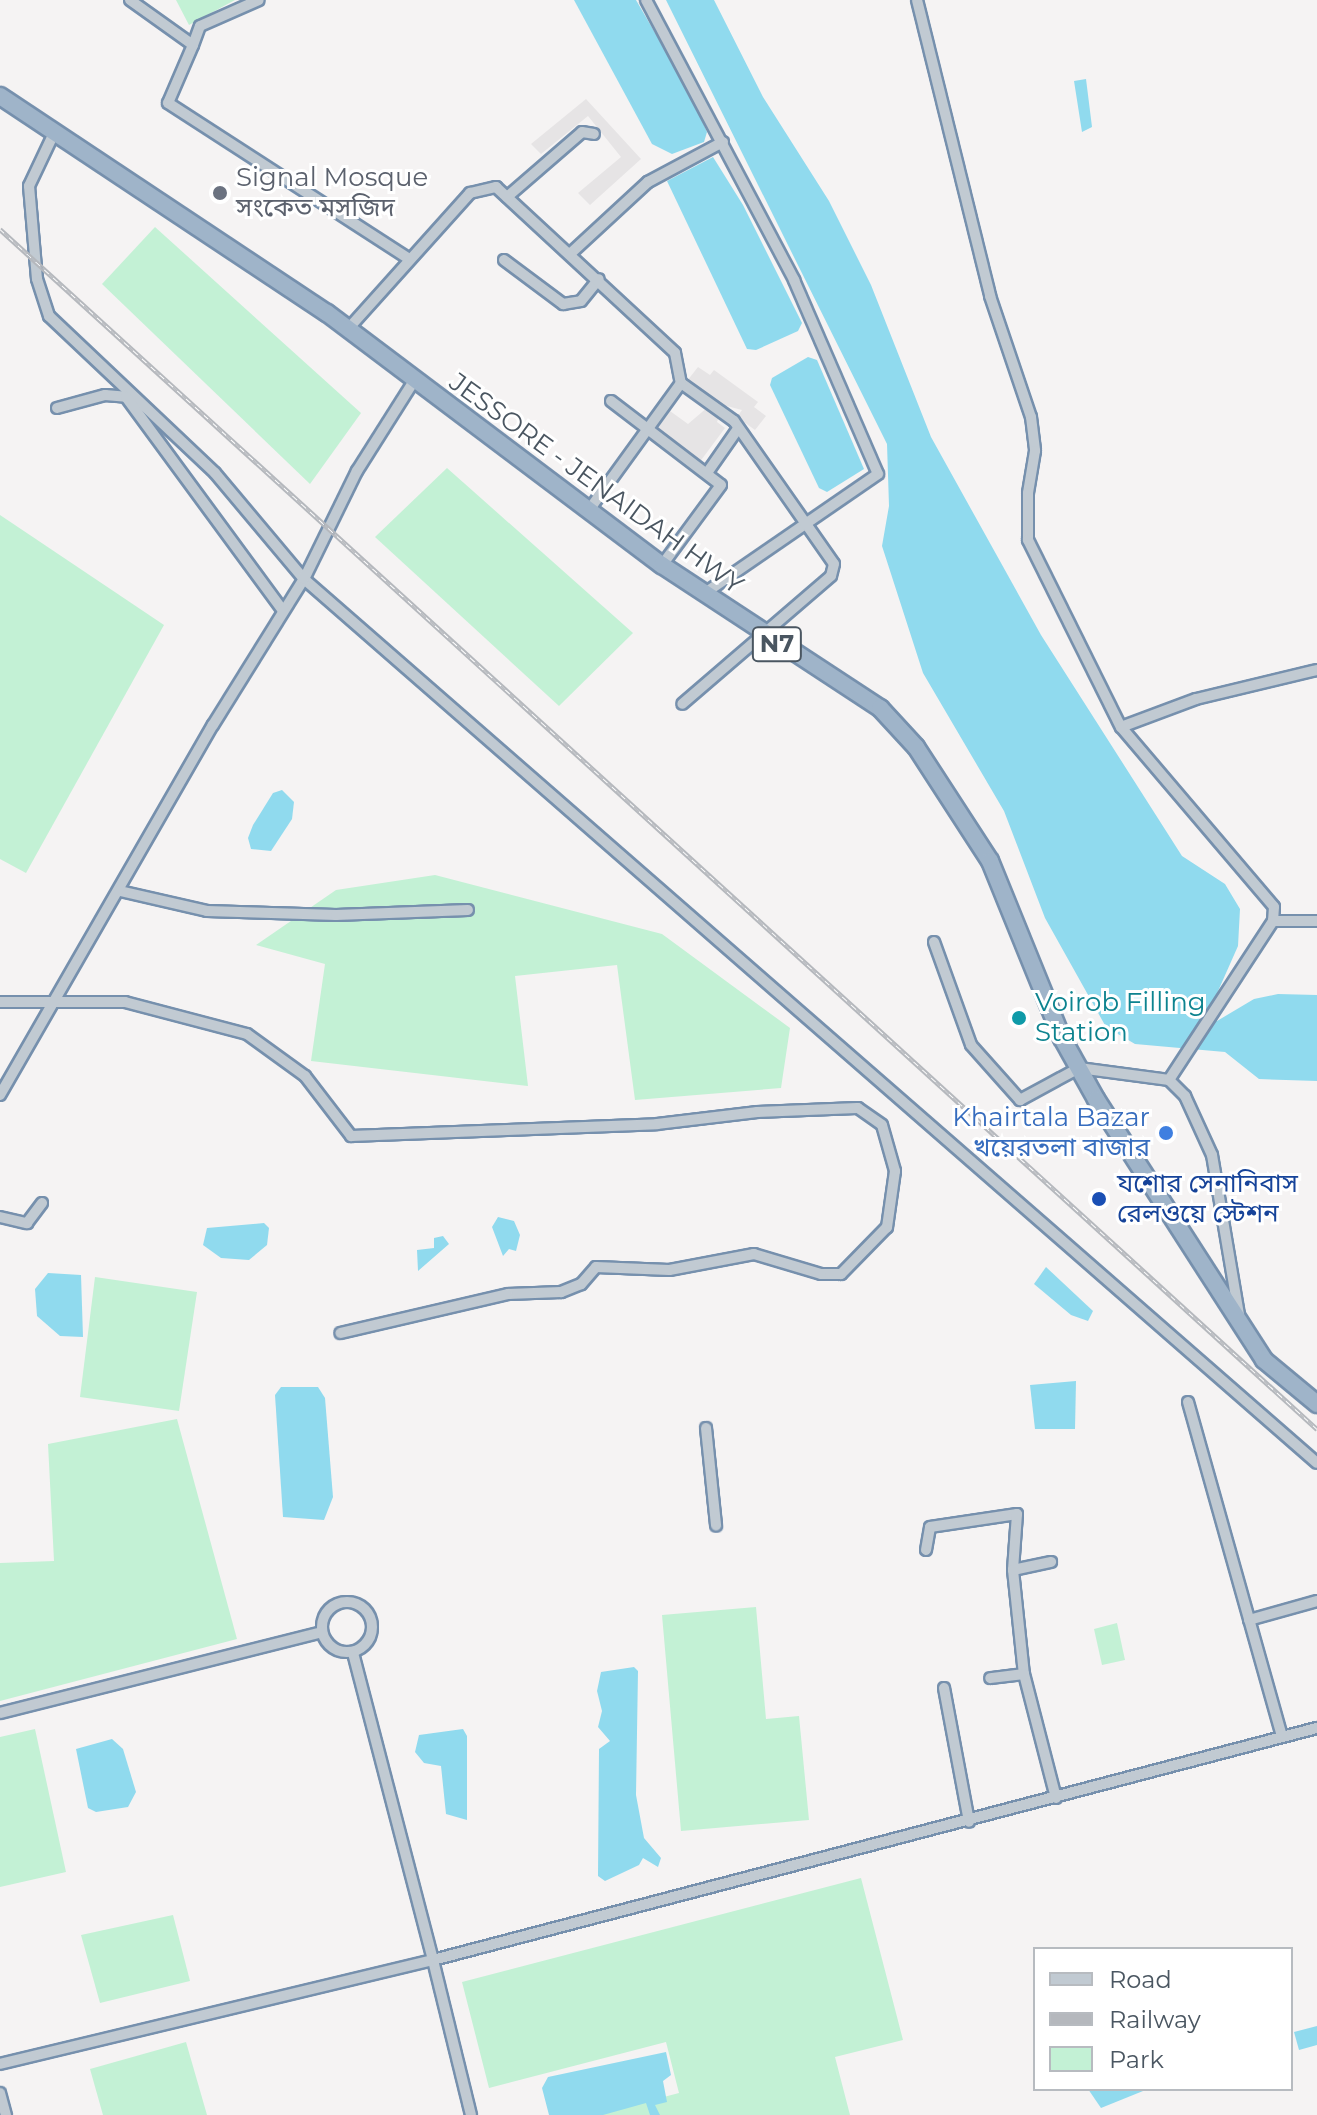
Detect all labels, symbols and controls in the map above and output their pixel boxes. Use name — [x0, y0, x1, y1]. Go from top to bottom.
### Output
place label: Signal Mosque সংকেত মসজিদ — [236, 162, 428, 224]
marker: Signal Mosque সংকেত মসজিদ — [211, 184, 229, 202]
street label: JESSORE - JENAIDAH HWY — [443, 367, 749, 601]
road number: N7 — [751, 624, 803, 664]
place label: Voirob Filling Station — [1035, 987, 1206, 1048]
marker: Voirob Filling Station — [1010, 1009, 1028, 1027]
place label: Khairtala Bazar খয়েরতলা বাজার — [952, 1102, 1150, 1164]
marker: Khairtala Bazar খয়েরতলা বাজার — [1157, 1124, 1175, 1142]
place label: যশোর সেনানিবাস রেলওয়ে স্টেশন — [1117, 1168, 1298, 1230]
marker: যশোর সেনানিবাস রেলওয়ে স্টেশন — [1088, 1188, 1110, 1210]
legend — [1033, 1947, 1293, 2091]
text: Road — [1109, 1965, 1172, 1994]
text: Railway — [1109, 2005, 1201, 2034]
text: Park — [1109, 2045, 1164, 2074]

